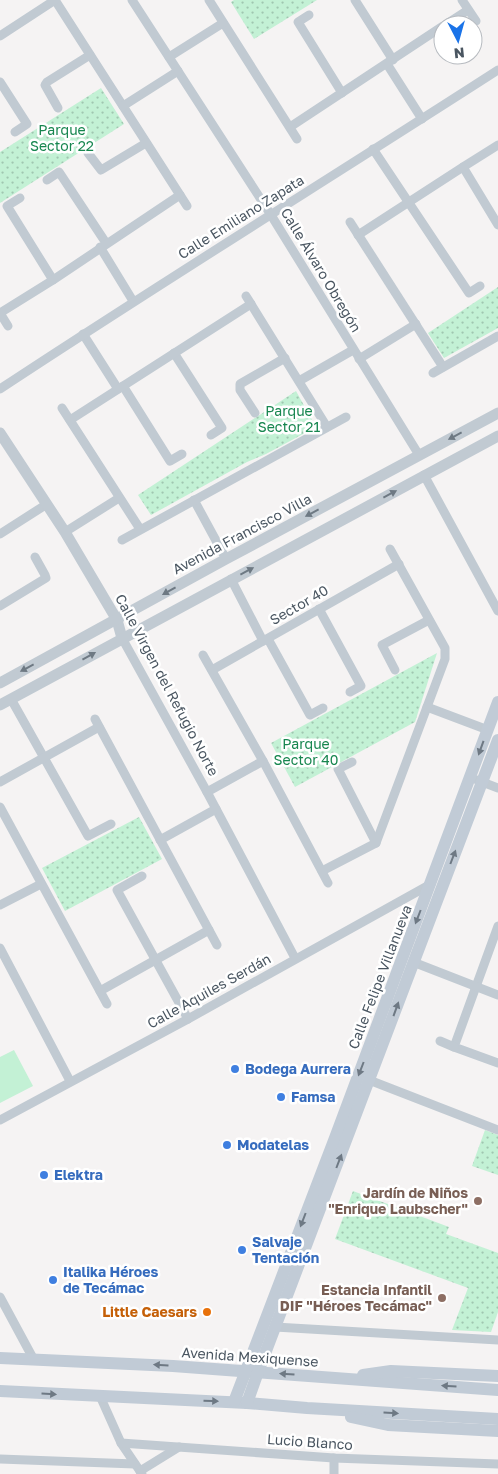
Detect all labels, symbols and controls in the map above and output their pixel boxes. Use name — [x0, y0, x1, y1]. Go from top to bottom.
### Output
north arrow — [433, 15, 483, 65]
text: N — [453, 44, 466, 62]
park label: Parque Sector 22 — [30, 121, 94, 154]
street label: Calle Emiliano Zapata — [175, 171, 307, 262]
street label: Calle Álvaro Obregón — [278, 205, 365, 335]
park label: Parque Sector 21 — [258, 402, 320, 435]
one-way arrow — [448, 432, 462, 440]
one-way arrow — [384, 489, 397, 498]
street label: Avenida Francisco Villa — [169, 490, 314, 577]
one-way arrow — [305, 509, 319, 517]
one-way arrow — [240, 567, 255, 575]
street label: Sector 40 — [266, 581, 331, 628]
one-way arrow — [163, 586, 176, 595]
street label: Calle Virgen del Refugio Norte — [112, 591, 223, 779]
one-way arrow — [82, 652, 96, 661]
one-way arrow — [20, 664, 33, 673]
park label: Parque Sector 40 — [274, 735, 338, 768]
one-way arrow — [477, 741, 485, 756]
one-way arrow — [450, 849, 457, 864]
street label: Calle Felipe Villanueva — [344, 902, 415, 1051]
one-way arrow — [414, 909, 422, 924]
street label: Calle Aquiles Serdán — [144, 949, 274, 1032]
one-way arrow — [393, 1001, 400, 1016]
place label: Bodega Aurrera — [245, 1060, 351, 1077]
one-way arrow — [357, 1061, 364, 1076]
marker: Bodega Aurrera — [229, 1063, 241, 1075]
place label: Famsa — [291, 1088, 335, 1105]
marker: Famsa — [275, 1091, 287, 1103]
place label: Modatelas — [237, 1136, 309, 1153]
marker: Modatelas — [221, 1139, 233, 1151]
one-way arrow — [335, 1154, 343, 1168]
place label: Elektra — [54, 1166, 103, 1183]
marker: Elektra — [38, 1169, 50, 1181]
place label: Jardín de Niños "Enrique Laubscher" — [328, 1184, 468, 1217]
marker: Jardín de Niños "Enrique Laubscher" — [472, 1195, 484, 1207]
one-way arrow — [299, 1213, 306, 1228]
place label: Salvaje Tentación — [252, 1233, 319, 1266]
marker: Salvaje Tentación — [236, 1244, 248, 1256]
place label: Italika Héroes de Tecámac — [63, 1263, 158, 1296]
marker: Italika Héroes de Tecámac — [47, 1274, 59, 1286]
place label: Estancia Infantil DIF "Héroes Tecámac" — [280, 1281, 432, 1314]
marker: Estancia Infantil DIF "Héroes Tecámac" — [436, 1292, 448, 1304]
place label: Little Caesars — [102, 1303, 197, 1320]
marker: Little Caesars — [201, 1306, 213, 1318]
street label: Avenida Mexiquense — [181, 1343, 319, 1370]
one-way arrow — [153, 1361, 169, 1369]
one-way arrow — [279, 1370, 295, 1378]
one-way arrow — [441, 1382, 457, 1390]
one-way arrow — [41, 1390, 57, 1398]
one-way arrow — [203, 1398, 219, 1406]
one-way arrow — [383, 1409, 399, 1417]
street label: Lucio Blanco — [267, 1430, 353, 1453]

